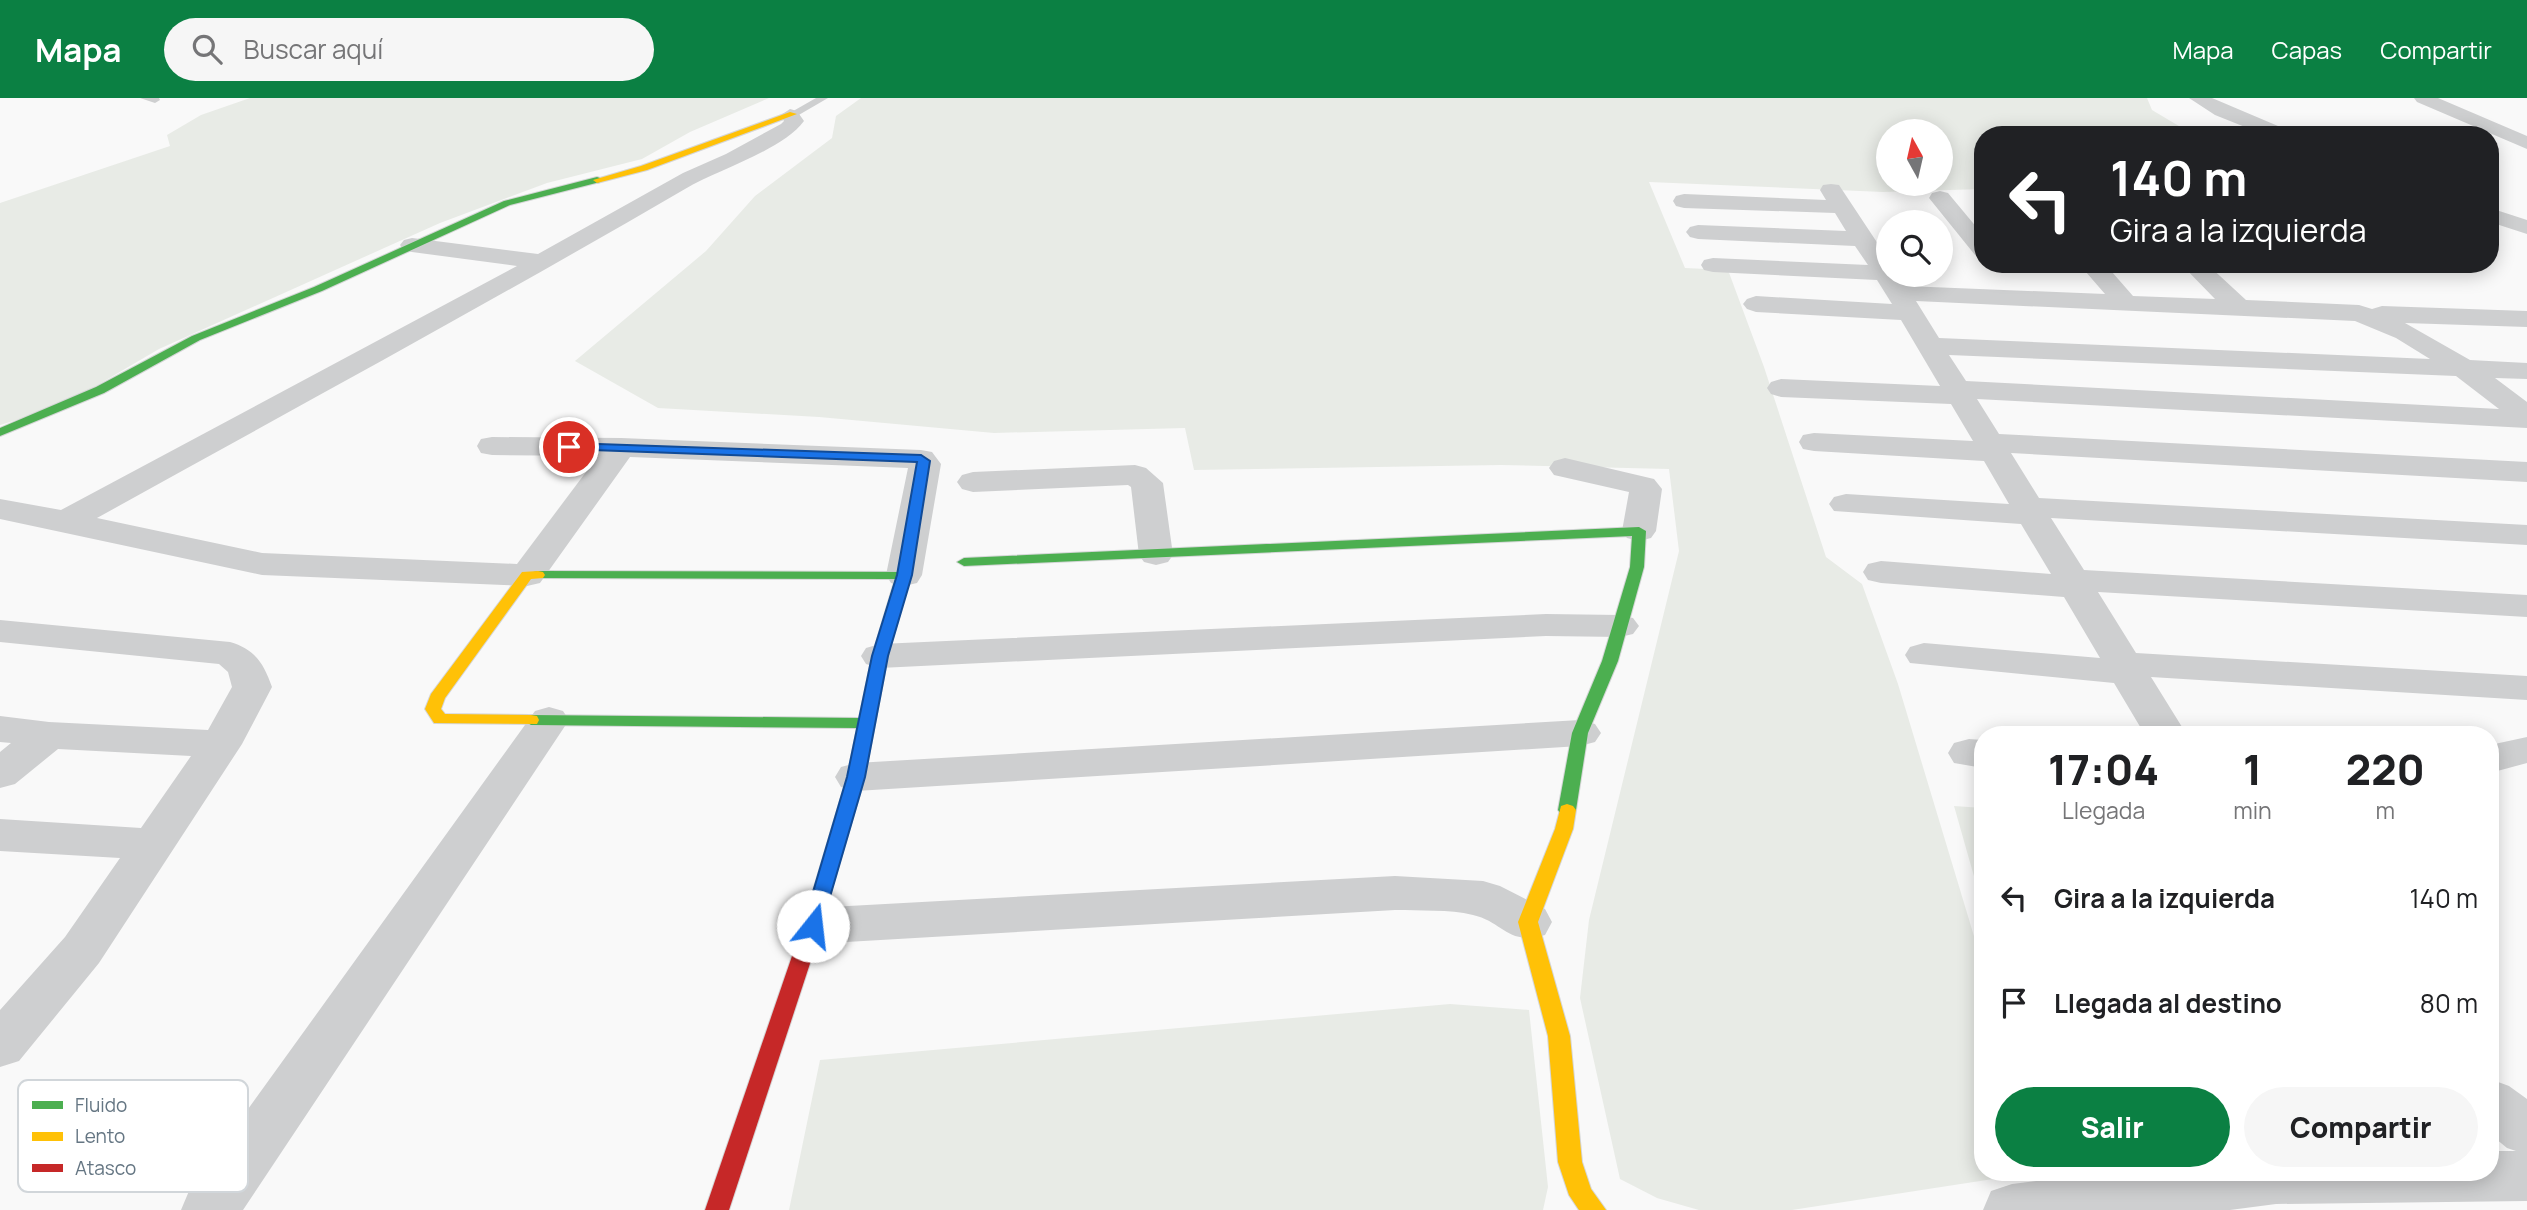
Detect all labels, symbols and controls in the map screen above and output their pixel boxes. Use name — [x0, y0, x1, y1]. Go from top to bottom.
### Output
search box — [164, 18, 654, 81]
text: Mapa — [35, 27, 122, 72]
icon: search — [188, 30, 226, 68]
text: Buscar aquí — [244, 31, 383, 67]
text: Mapa — [2173, 33, 2234, 66]
text: Capas — [2272, 33, 2342, 66]
text: Compartir — [2380, 33, 2492, 66]
north arrow — [1876, 119, 1953, 196]
map controls — [1876, 119, 1953, 287]
text: 140 m — [2110, 144, 2247, 211]
icon: left — [1995, 154, 2086, 245]
text: Gira a la izquierda — [2110, 208, 2366, 252]
button: search — [1876, 210, 1953, 287]
pin — [539, 417, 599, 477]
icon: arrive — [550, 428, 588, 466]
text: 17:04 — [2048, 740, 2159, 798]
text: 1 — [2243, 740, 2262, 798]
text: 220 — [2346, 740, 2425, 798]
text: Llegada — [2062, 794, 2145, 826]
text: min — [2233, 794, 2272, 826]
text: m — [2376, 794, 2395, 826]
icon: left — [1995, 879, 2033, 917]
text: Gira a la izquierda — [2054, 880, 2275, 916]
text: 140 m — [2409, 880, 2478, 916]
position arrow — [776, 889, 850, 963]
icon: arrive — [1995, 984, 2033, 1022]
text: Llegada al destino — [2054, 985, 2282, 1021]
text: 80 m — [2420, 985, 2478, 1021]
legend — [18, 1080, 248, 1192]
button: Salir — [1995, 1087, 2230, 1167]
button: Compartir — [2244, 1087, 2478, 1167]
text: Fluido — [75, 1092, 127, 1118]
text: Lento — [75, 1123, 125, 1149]
text: Atasco — [75, 1155, 136, 1181]

